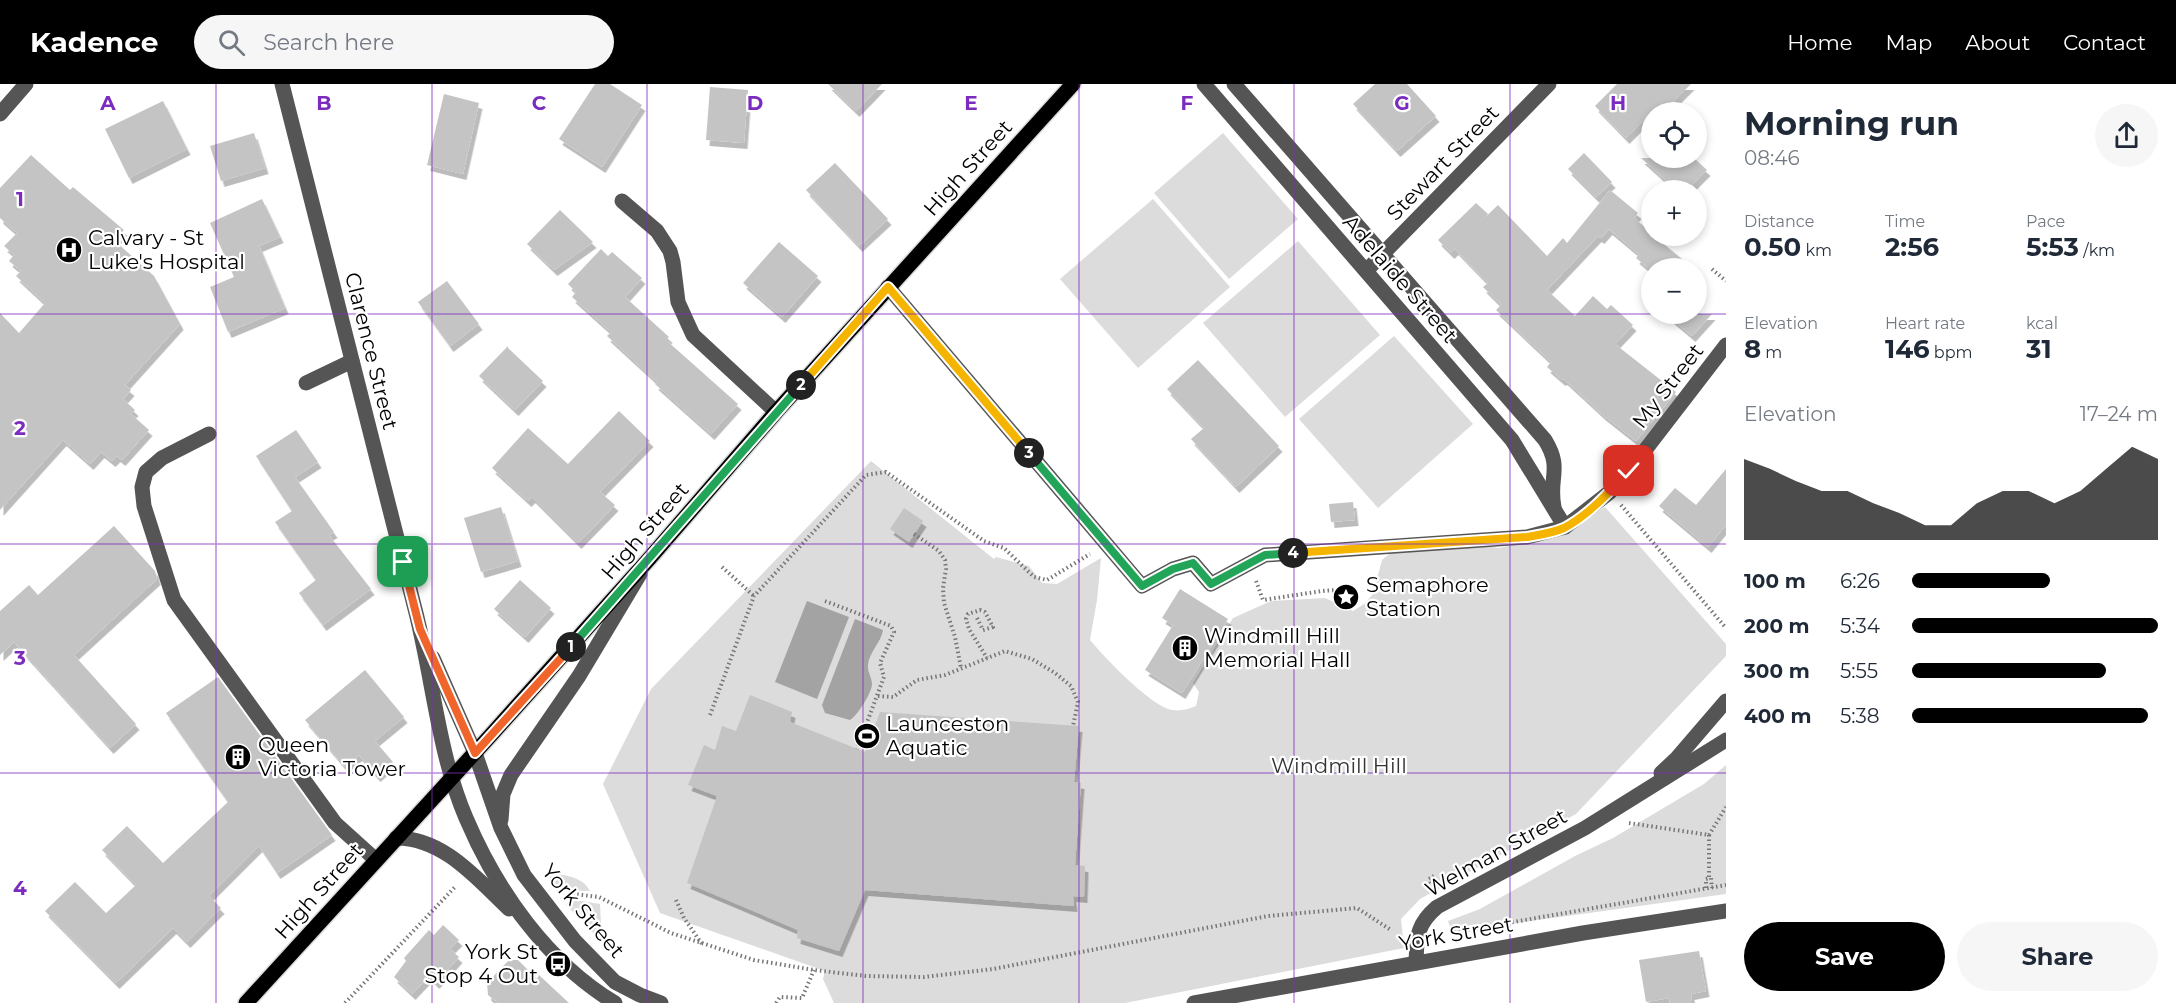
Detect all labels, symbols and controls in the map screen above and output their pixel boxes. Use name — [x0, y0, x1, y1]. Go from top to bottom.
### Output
search box — [194, 15, 614, 69]
text: Kadence — [30, 25, 158, 59]
icon: search — [215, 26, 248, 59]
text: Search here — [263, 29, 394, 56]
text: Home — [1787, 30, 1852, 55]
text: Map — [1885, 30, 1932, 55]
text: About — [1965, 30, 2030, 55]
text: Contact — [2063, 30, 2146, 55]
text: A — [99, 91, 116, 115]
text: B — [316, 91, 332, 115]
text: C — [532, 91, 547, 115]
text: D — [747, 91, 763, 115]
text: E — [964, 91, 978, 115]
text: F — [1181, 91, 1194, 115]
text: G — [1394, 91, 1410, 115]
text: H — [1610, 91, 1626, 115]
street label: Stewart Street — [1381, 100, 1504, 225]
map controls — [1641, 102, 1707, 324]
button: locate — [1641, 102, 1707, 168]
text: Morning run — [1744, 103, 1959, 143]
button: share — [2095, 104, 2158, 167]
street label: High Street — [918, 115, 1017, 221]
text: 08:46 — [1744, 146, 1800, 170]
button: + — [1641, 180, 1707, 246]
text: 1 — [16, 187, 24, 211]
street label: Adelaide Street — [1338, 210, 1463, 348]
text: Distance — [1744, 212, 1814, 231]
text: Time — [1885, 212, 1925, 231]
text: Pace — [2026, 212, 2065, 231]
place label: Calvary - St Luke's Hospital — [88, 225, 245, 274]
text: 0.50 — [1744, 231, 1801, 263]
text: 2:56 — [1885, 231, 1939, 263]
text: 5:53 — [2026, 231, 2079, 263]
hospital icon: Calvary - St Luke's Hospital — [54, 235, 84, 265]
text: km — [1801, 241, 1832, 260]
text: /km — [2079, 241, 2115, 260]
button: − — [1641, 258, 1707, 324]
street label: Clarence Street — [340, 270, 403, 432]
text: Elevation — [1744, 314, 1818, 333]
text: Heart rate — [1885, 314, 1965, 333]
text: kcal — [2026, 314, 2058, 333]
text: 8 — [1744, 333, 1761, 365]
text: 146 — [1885, 333, 1930, 365]
text: 31 — [2026, 333, 2052, 365]
street label: My Street — [1627, 338, 1708, 433]
text: m — [1761, 343, 1782, 362]
text: bpm — [1930, 343, 1973, 362]
pin: 2 — [786, 370, 816, 400]
text: 2 — [796, 375, 806, 394]
text: Elevation — [1744, 402, 1836, 426]
text: 17–24 m — [2080, 402, 2158, 426]
text: 2 — [14, 416, 26, 440]
pin: 3 — [1014, 438, 1044, 468]
text: 3 — [1024, 443, 1034, 462]
pin — [1603, 445, 1654, 496]
icon: check — [1612, 454, 1645, 487]
street label: High Street — [596, 477, 694, 584]
pin — [377, 536, 428, 587]
pin: 4 — [1278, 538, 1308, 568]
text: 4 — [1287, 543, 1299, 562]
icon: arrive — [386, 545, 419, 578]
text: 100 m — [1744, 569, 1806, 593]
text: 6:26 — [1840, 569, 1880, 593]
place label: Semaphore Station — [1366, 572, 1489, 621]
place icon: Semaphore Station — [1331, 582, 1361, 612]
text: 200 m — [1744, 614, 1810, 638]
text: 5:34 — [1840, 614, 1880, 638]
place label: Windmill Hill Memorial Hall — [1204, 623, 1350, 672]
pin: 1 — [556, 632, 586, 662]
building icon: Windmill Hill Memorial Hall — [1170, 633, 1200, 663]
text: 1 — [568, 637, 574, 656]
text: 3 — [13, 646, 26, 670]
text: 300 m — [1744, 659, 1810, 683]
text: 5:55 — [1840, 659, 1878, 683]
text: 400 m — [1744, 704, 1812, 728]
text: 5:38 — [1840, 704, 1880, 728]
place label: Launceston Aquatic — [886, 711, 1009, 760]
sports icon: Launceston Aquatic — [852, 721, 882, 751]
place label: Queen Victoria Tower — [258, 732, 406, 781]
building icon: Queen Victoria Tower — [223, 742, 253, 772]
park label: Windmill Hill — [1271, 753, 1407, 778]
street label: Welman Street — [1420, 803, 1571, 902]
street label: High Street — [269, 838, 368, 944]
street label: York Street — [537, 859, 630, 963]
text: 4 — [13, 876, 27, 900]
street label: York Street — [1397, 911, 1515, 956]
button: Save — [1744, 922, 1945, 991]
button: Share — [1957, 922, 2158, 991]
place label: York St Stop 4 Out — [424, 939, 538, 988]
bus stop icon: York St Stop 4 Out — [543, 949, 573, 979]

